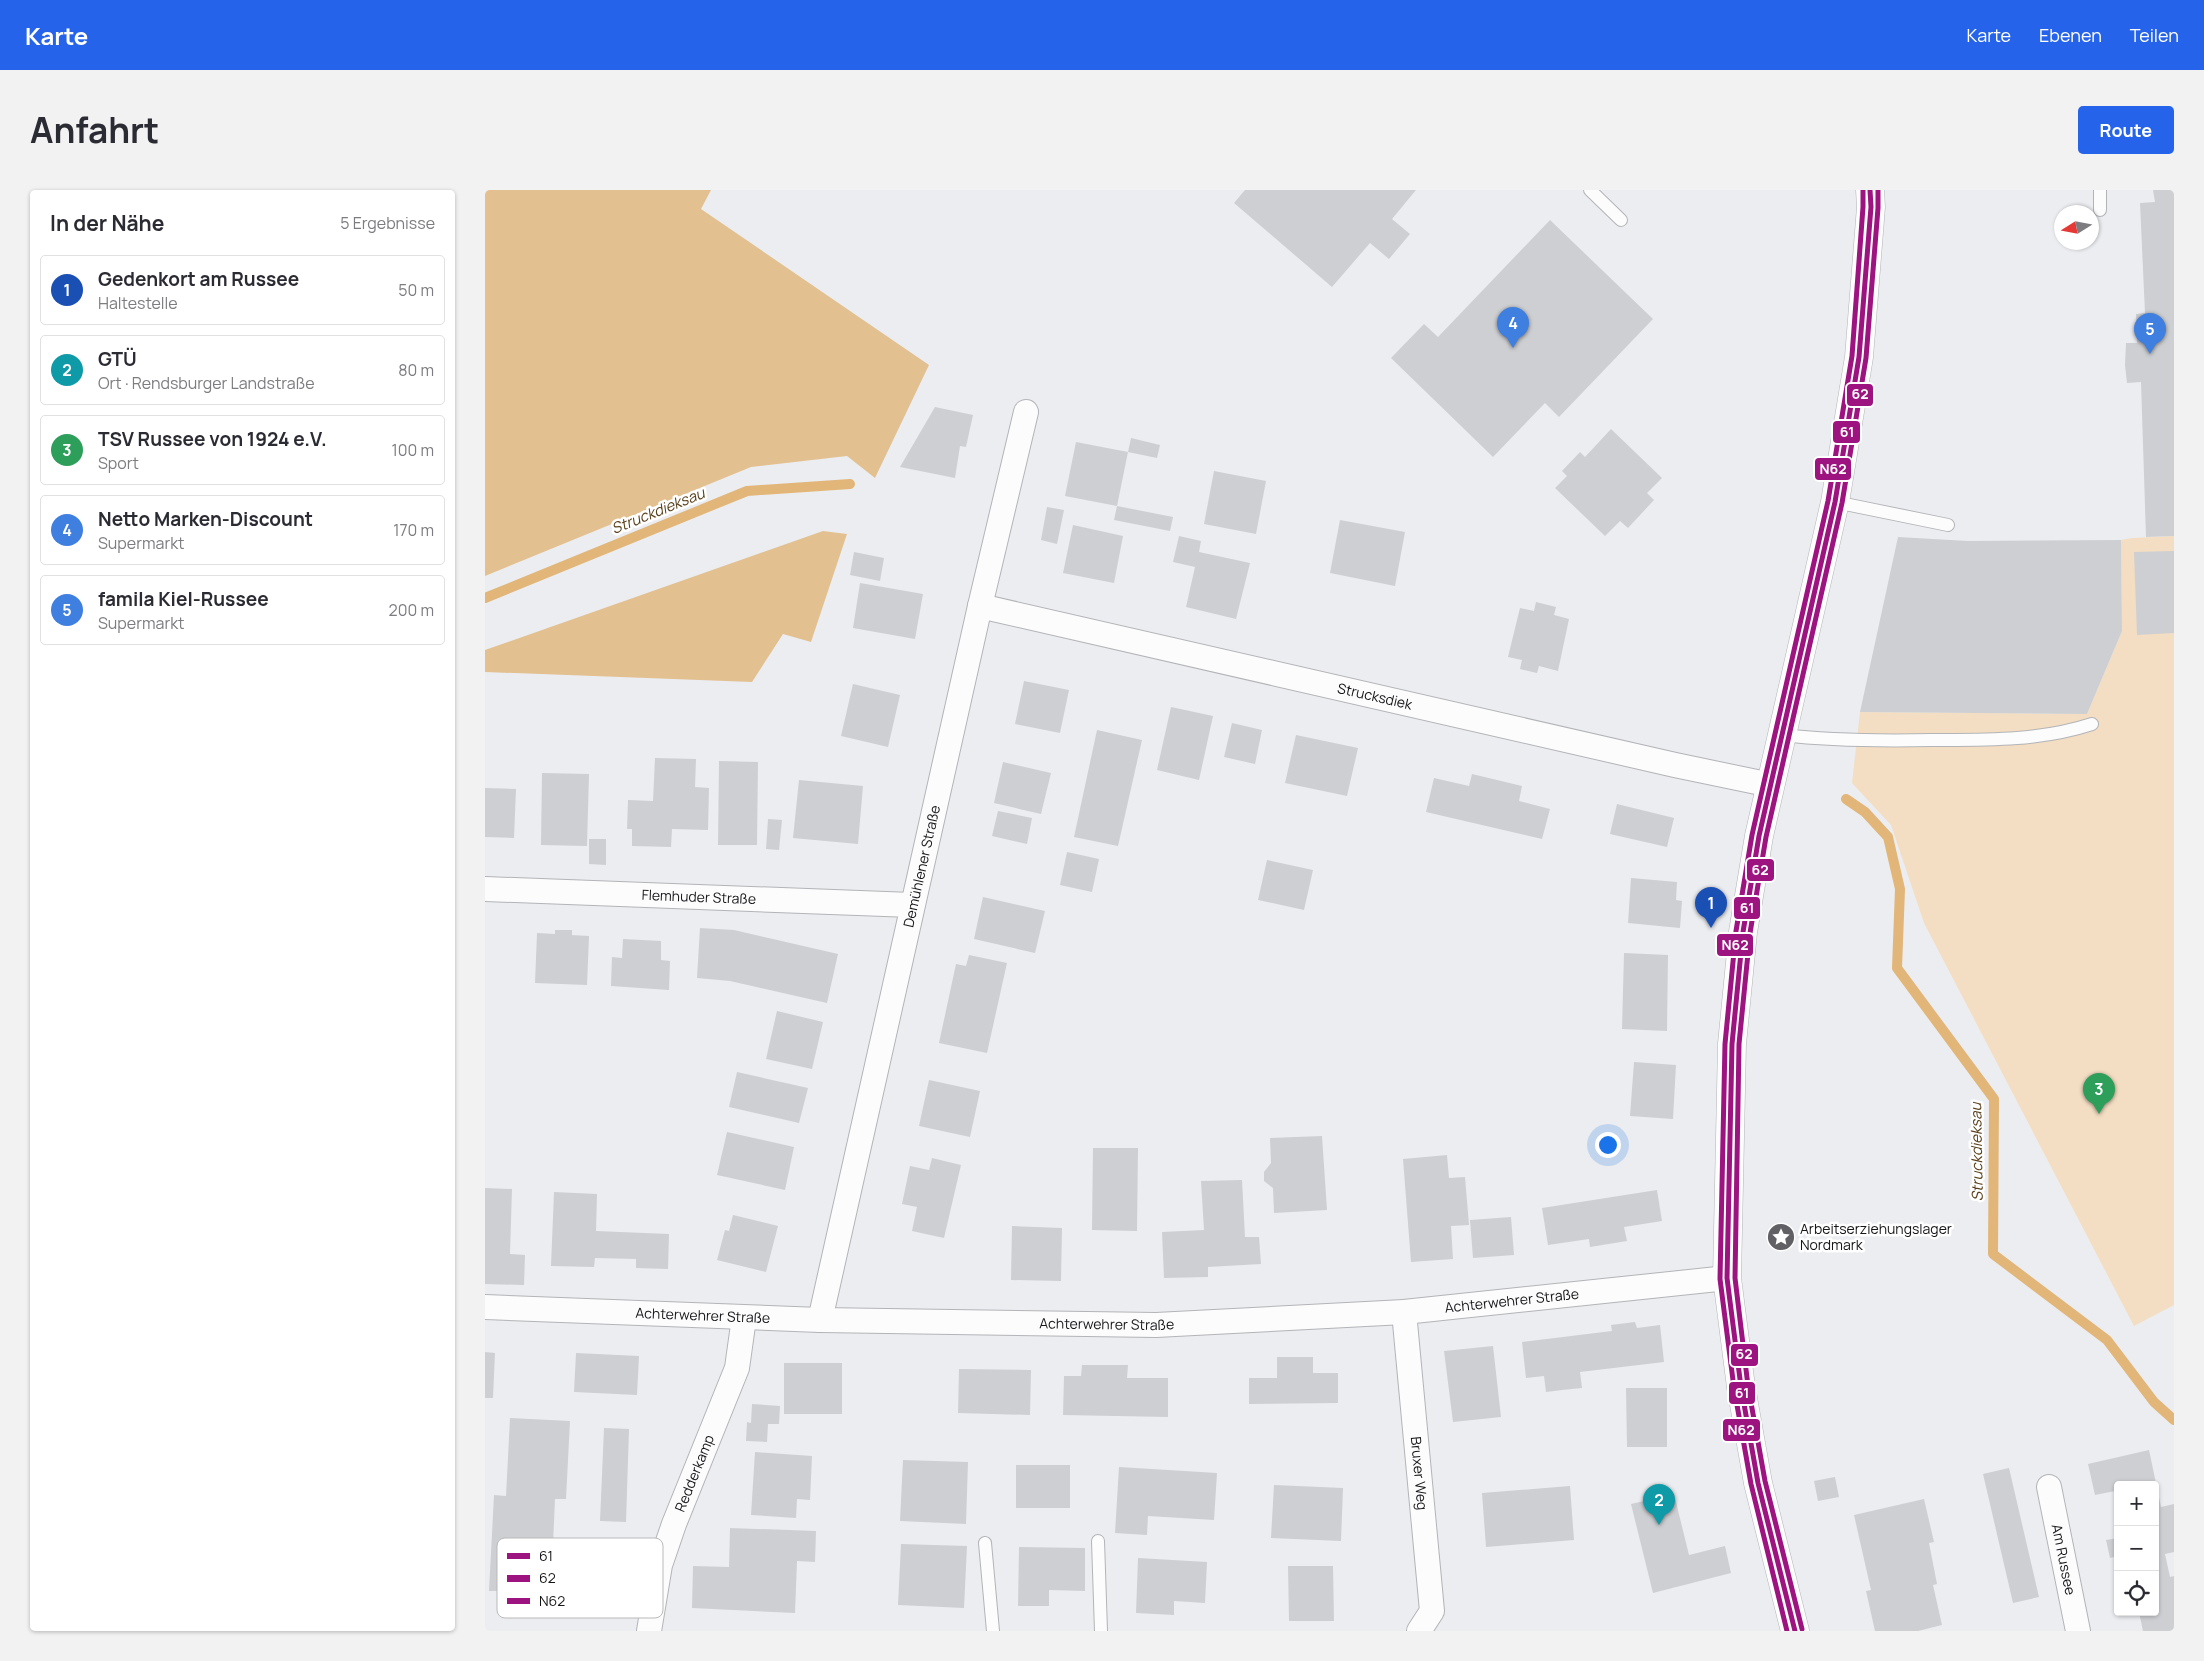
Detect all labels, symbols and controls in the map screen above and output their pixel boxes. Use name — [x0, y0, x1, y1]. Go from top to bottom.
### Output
text: Karte — [25, 19, 88, 52]
text: Karte — [1967, 23, 2011, 47]
text: Ebenen — [2039, 23, 2102, 47]
text: Teilen — [2130, 23, 2179, 47]
text: Anfahrt — [30, 106, 159, 154]
button: Route — [2078, 106, 2174, 154]
north arrow — [2054, 205, 2099, 250]
text: In der Nähe — [50, 209, 164, 237]
text: 5 Ergebnisse — [340, 212, 435, 234]
text: Gedenkort am Russee — [98, 266, 299, 292]
text: 1 — [63, 279, 71, 301]
text: 50 m — [398, 279, 434, 301]
text: Haltestelle — [98, 292, 178, 314]
pin: 4 — [1497, 307, 1529, 348]
pin: 5 — [2134, 313, 2166, 354]
text: GTÜ — [98, 346, 137, 372]
text: 2 — [62, 359, 72, 381]
text: 80 m — [398, 359, 434, 381]
text: Ort · Rendsburger Landstraße — [98, 372, 315, 394]
line badge: 62 — [1846, 383, 1874, 407]
text: 62 — [1851, 384, 1869, 403]
line badge: 61 — [1832, 420, 1861, 444]
text: 61 — [1840, 422, 1854, 441]
text: TSV Russee von 1924 e.V. — [98, 426, 327, 452]
text: 3 — [62, 439, 72, 461]
text: 100 m — [391, 439, 434, 461]
text: Sport — [98, 452, 139, 474]
line badge: N62 — [1814, 457, 1852, 481]
text: N62 — [1819, 459, 1847, 478]
water label: Struckdieksau — [608, 482, 709, 539]
text: Netto Marken-Discount — [98, 506, 313, 532]
text: 4 — [62, 519, 72, 541]
text: 170 m — [393, 519, 434, 541]
text: Supermarkt — [98, 532, 185, 554]
text: famila Kiel-Russee — [98, 586, 269, 612]
text: 5 — [62, 599, 72, 621]
text: 200 m — [389, 599, 434, 621]
text: Supermarkt — [98, 612, 185, 634]
street label: Strucksdiek — [1336, 678, 1415, 714]
street label: Demühlener Straße — [898, 803, 944, 929]
line badge: 62 — [1746, 858, 1775, 882]
text: 62 — [1751, 860, 1769, 879]
street label: Flemhuder Straße — [641, 885, 756, 908]
pin: 1 — [1695, 887, 1727, 928]
line badge: 61 — [1733, 896, 1761, 920]
text: 61 — [1740, 898, 1754, 917]
line badge: N62 — [1716, 933, 1754, 957]
text: N62 — [1721, 935, 1749, 954]
pin: 3 — [2083, 1073, 2115, 1114]
water label: Struckdieksau — [1965, 1101, 1988, 1202]
your location — [1595, 1132, 1621, 1158]
place label: Arbeitserziehungslager Nordmark — [1800, 1219, 1952, 1254]
place icon: Arbeitserziehungslager Nordmark — [1766, 1222, 1796, 1252]
street label: Achterwehrer Straße — [1444, 1284, 1580, 1317]
street label: Achterwehrer Straße — [635, 1303, 771, 1327]
street label: Achterwehrer Straße — [1039, 1313, 1175, 1334]
line badge: 62 — [1730, 1343, 1759, 1367]
text: 62 — [1735, 1344, 1753, 1363]
line badge: 61 — [1728, 1381, 1756, 1405]
text: 61 — [1735, 1383, 1749, 1402]
line badge: N62 — [1722, 1418, 1761, 1442]
text: N62 — [1727, 1420, 1755, 1439]
street label: Redderkamp — [670, 1432, 718, 1514]
street label: Bruxer Weg — [1407, 1436, 1433, 1511]
map controls — [2114, 1481, 2159, 1616]
button: + — [2114, 1481, 2159, 1526]
pin: 2 — [1643, 1484, 1675, 1525]
street label: Am Russee — [2048, 1522, 2081, 1597]
button: − — [2114, 1526, 2159, 1571]
legend — [497, 1538, 663, 1618]
text: 61 — [539, 1546, 553, 1565]
text: 62 — [539, 1568, 556, 1587]
button: locate — [2114, 1571, 2159, 1616]
text: N62 — [539, 1591, 565, 1610]

